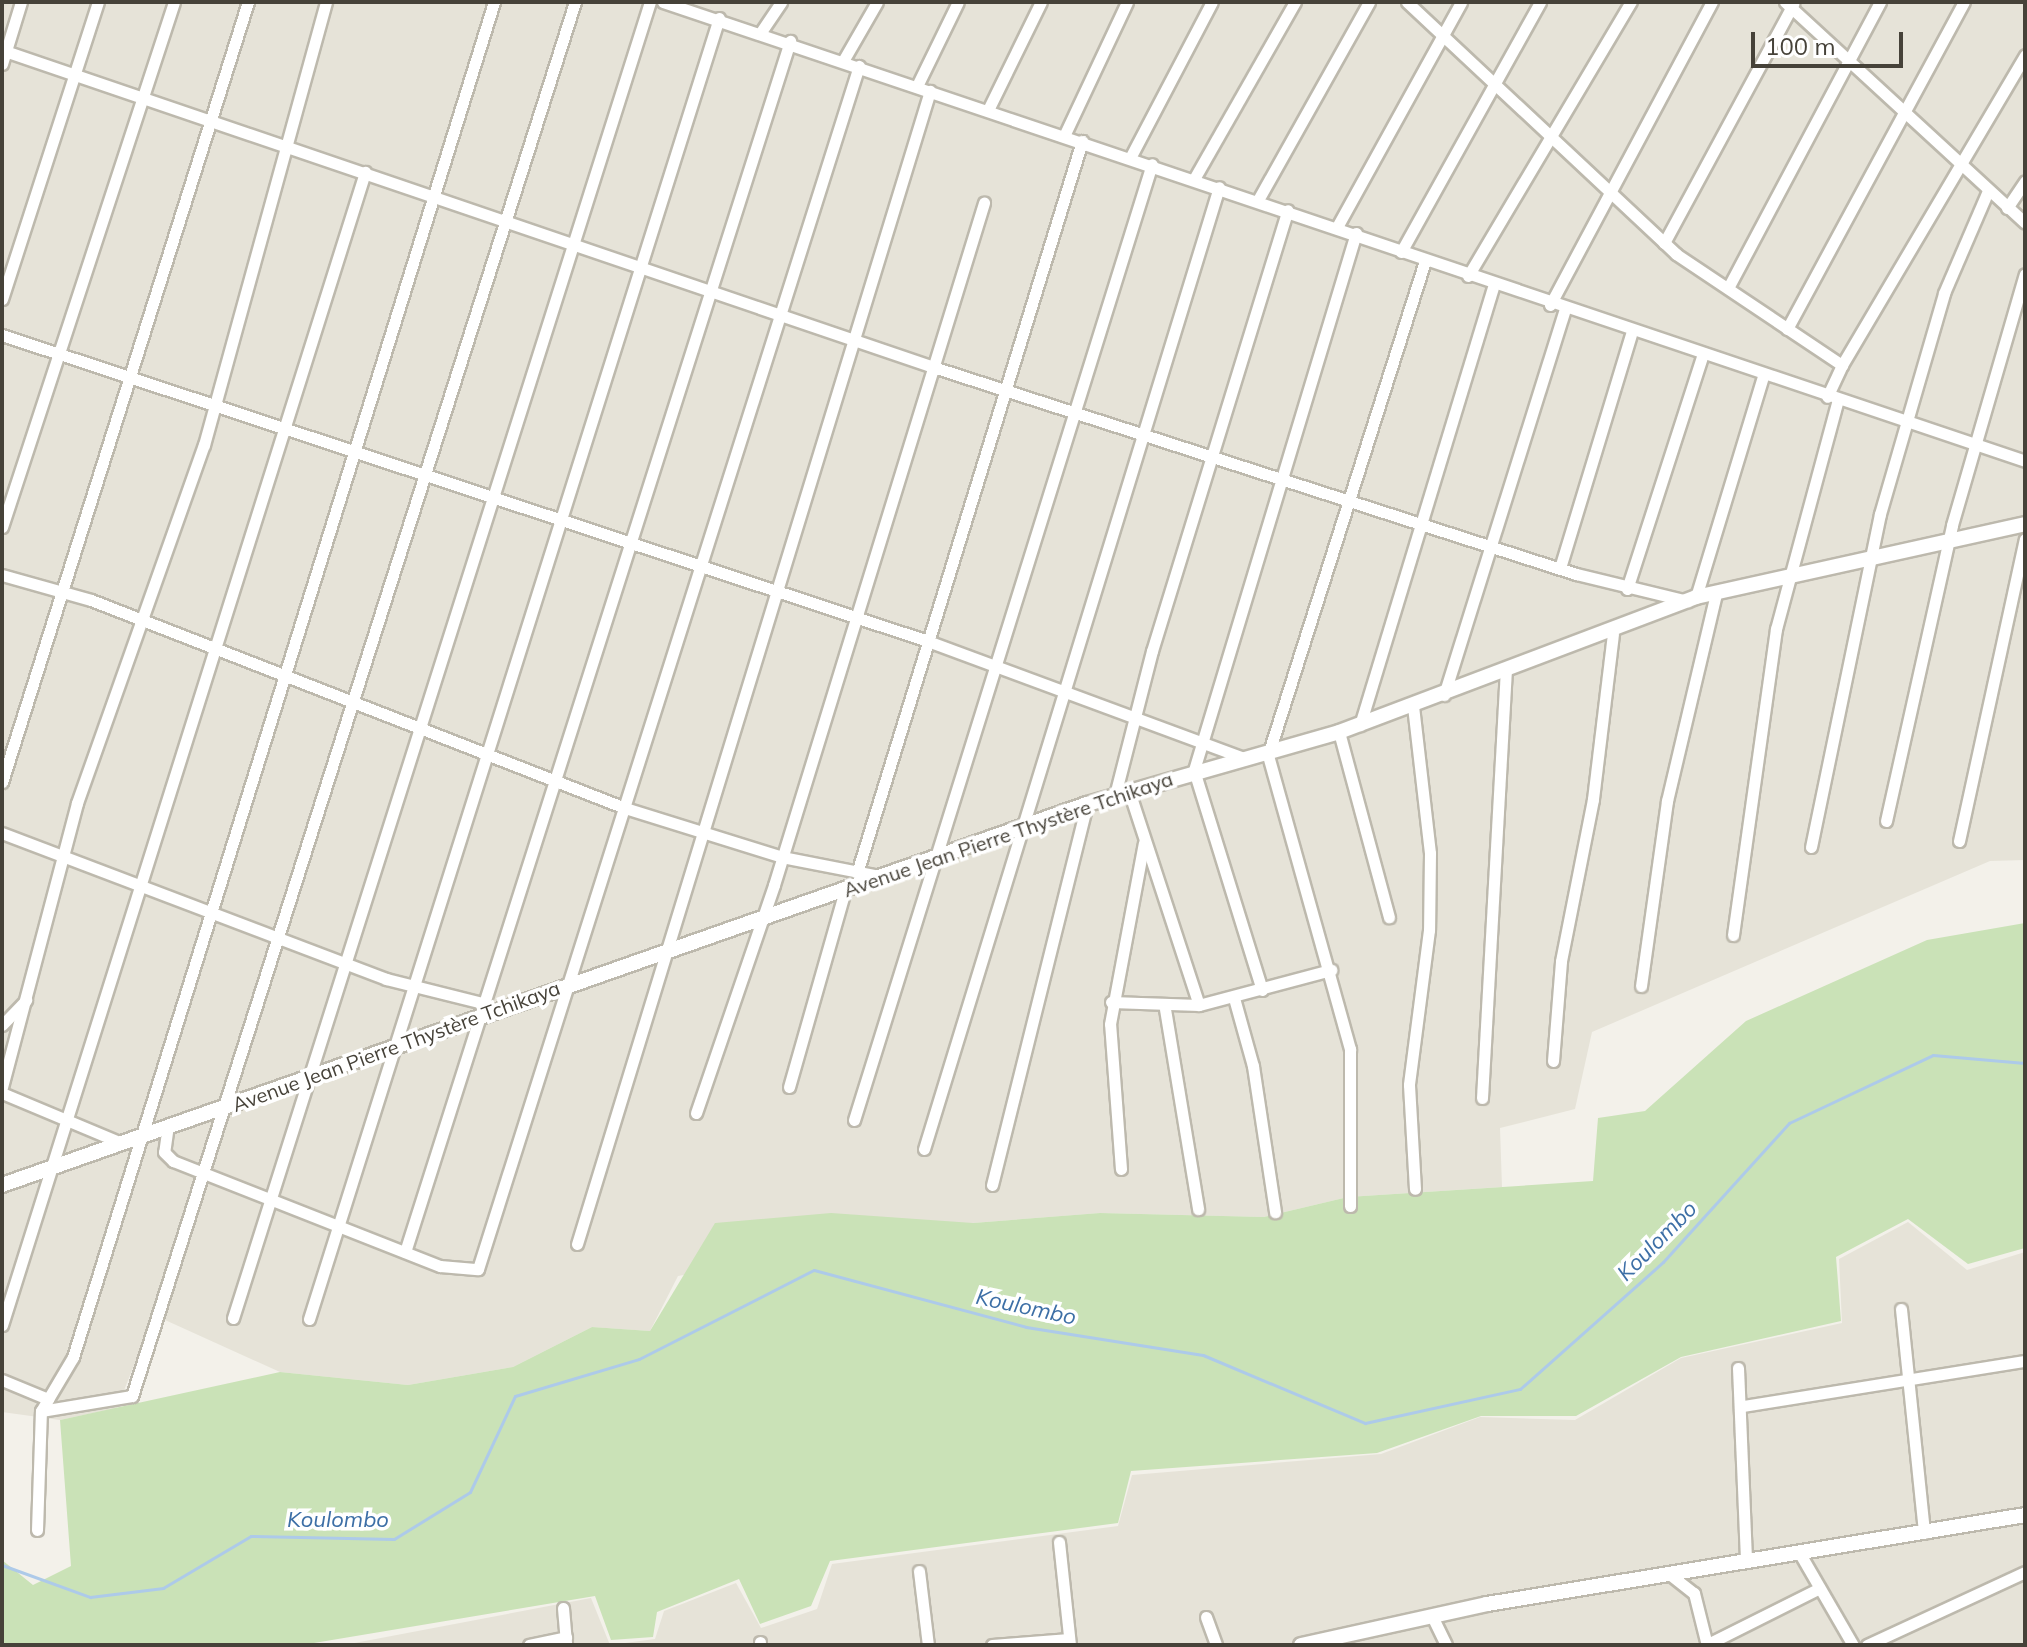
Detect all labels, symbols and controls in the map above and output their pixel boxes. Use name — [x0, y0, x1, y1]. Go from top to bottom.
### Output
scale bar — [1755, 16, 1907, 66]
text: 100 m — [1765, 31, 1836, 61]
street label: Avenue Jean Pierre Thystère Tchikaya — [840, 766, 1176, 902]
street label: Avenue Jean Pierre Thystère Tchikaya — [229, 975, 563, 1117]
water label: Koulombo — [1612, 1196, 1702, 1286]
water label: Koulombo — [973, 1284, 1079, 1330]
water label: Koulombo — [287, 1507, 389, 1533]

